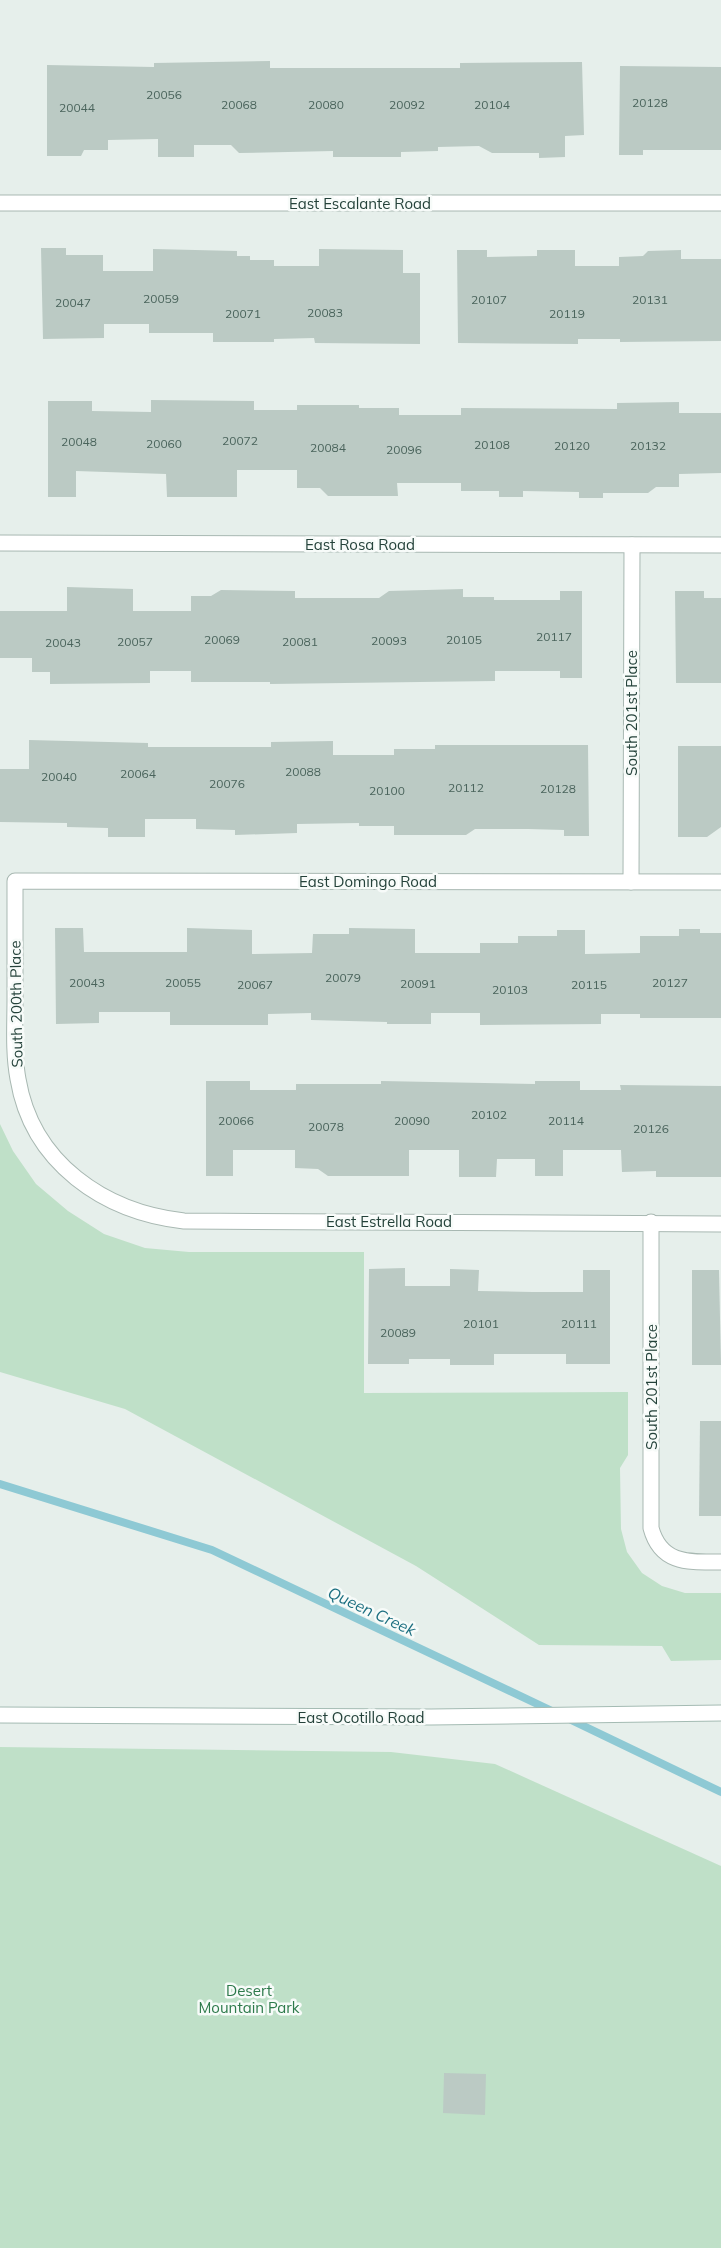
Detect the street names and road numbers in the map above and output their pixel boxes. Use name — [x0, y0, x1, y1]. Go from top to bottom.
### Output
street label: East Escalante Road — [289, 194, 431, 213]
street label: East Rosa Road — [305, 535, 415, 554]
street label: South 201st Place — [622, 650, 641, 776]
street label: East Domingo Road — [299, 872, 437, 891]
street label: South 200th Place — [5, 940, 27, 1068]
street label: East Estrella Road — [326, 1212, 452, 1231]
street label: South 201st Place — [642, 1324, 661, 1450]
street label: East Ocotillo Road — [298, 1708, 424, 1727]

